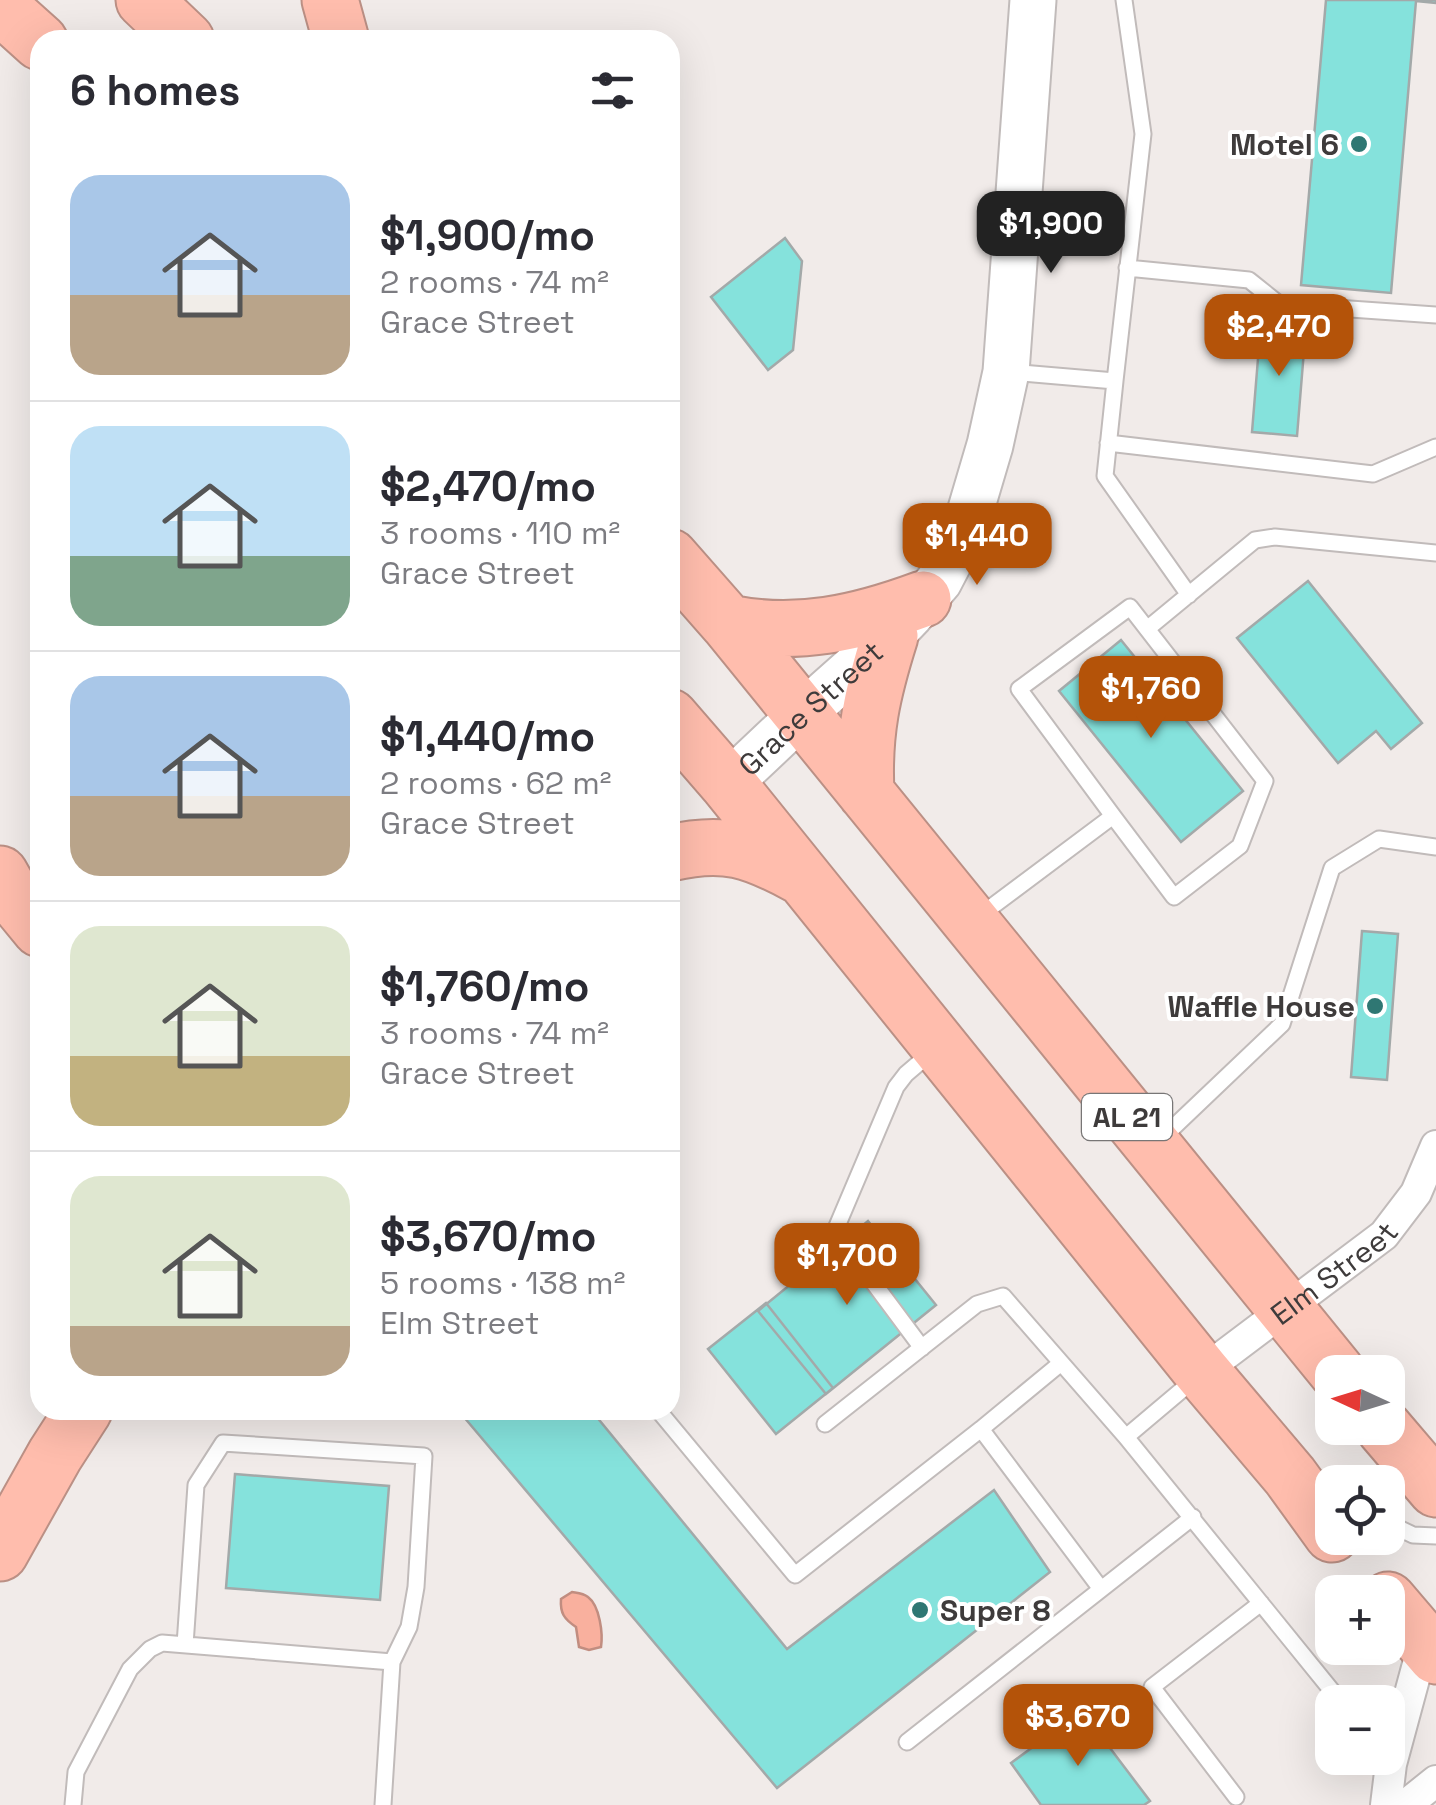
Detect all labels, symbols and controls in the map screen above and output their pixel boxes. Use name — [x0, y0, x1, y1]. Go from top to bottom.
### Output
icon: filters — [585, 63, 640, 118]
text: 6 homes — [70, 64, 240, 117]
place label: Motel 6 — [1230, 125, 1339, 164]
marker: Motel 6 — [1348, 133, 1370, 155]
pin: $1,900 — [970, 191, 1132, 276]
text: $1,900 — [999, 203, 1103, 243]
text: $1,900/mo — [380, 209, 595, 262]
icon: home — [150, 215, 270, 335]
text: 2 rooms · 74 m² — [380, 262, 609, 302]
pin: $2,470 — [1198, 294, 1360, 379]
text: Grace Street — [380, 302, 575, 342]
text: $2,470 — [1226, 306, 1332, 346]
text: $2,470/mo — [380, 460, 596, 513]
icon: home — [150, 466, 270, 586]
pin: $1,440 — [896, 503, 1058, 588]
text: 3 rooms · 110 m² — [380, 513, 620, 553]
text: $1,440 — [925, 515, 1029, 555]
text: Grace Street — [380, 553, 575, 593]
street label: Grace Street — [730, 632, 891, 784]
pin: $1,760 — [1070, 656, 1232, 741]
text: $1,760 — [1101, 668, 1201, 708]
text: $1,440/mo — [380, 710, 595, 763]
icon: home — [150, 716, 270, 836]
text: 2 rooms · 62 m² — [380, 763, 612, 803]
text: Grace Street — [380, 803, 575, 843]
text: $1,760/mo — [380, 960, 590, 1013]
icon: home — [150, 966, 270, 1086]
place label: Waffle House — [1168, 987, 1355, 1026]
marker: Waffle House — [1364, 995, 1386, 1017]
text: 3 rooms · 74 m² — [380, 1013, 609, 1053]
text: Grace Street — [380, 1053, 575, 1093]
road number: AL 21 — [1082, 1094, 1172, 1140]
text: $3,670/mo — [380, 1210, 596, 1263]
street label: Elm Street — [1262, 1214, 1407, 1333]
icon: home — [150, 1216, 270, 1336]
pin: $1,700 — [766, 1223, 928, 1308]
text: $1,700 — [796, 1235, 898, 1275]
text: 5 rooms · 138 m² — [380, 1263, 625, 1303]
text: Elm Street — [380, 1303, 539, 1343]
north arrow — [1315, 1355, 1405, 1445]
map controls — [1315, 1355, 1405, 1775]
button: locate — [1315, 1465, 1405, 1555]
button: + — [1315, 1575, 1405, 1665]
place label: Super 8 — [940, 1591, 1051, 1630]
marker: Super 8 — [909, 1599, 931, 1621]
pin: $3,670 — [997, 1684, 1159, 1769]
button: − — [1315, 1685, 1405, 1775]
text: $3,670 — [1025, 1696, 1131, 1736]

